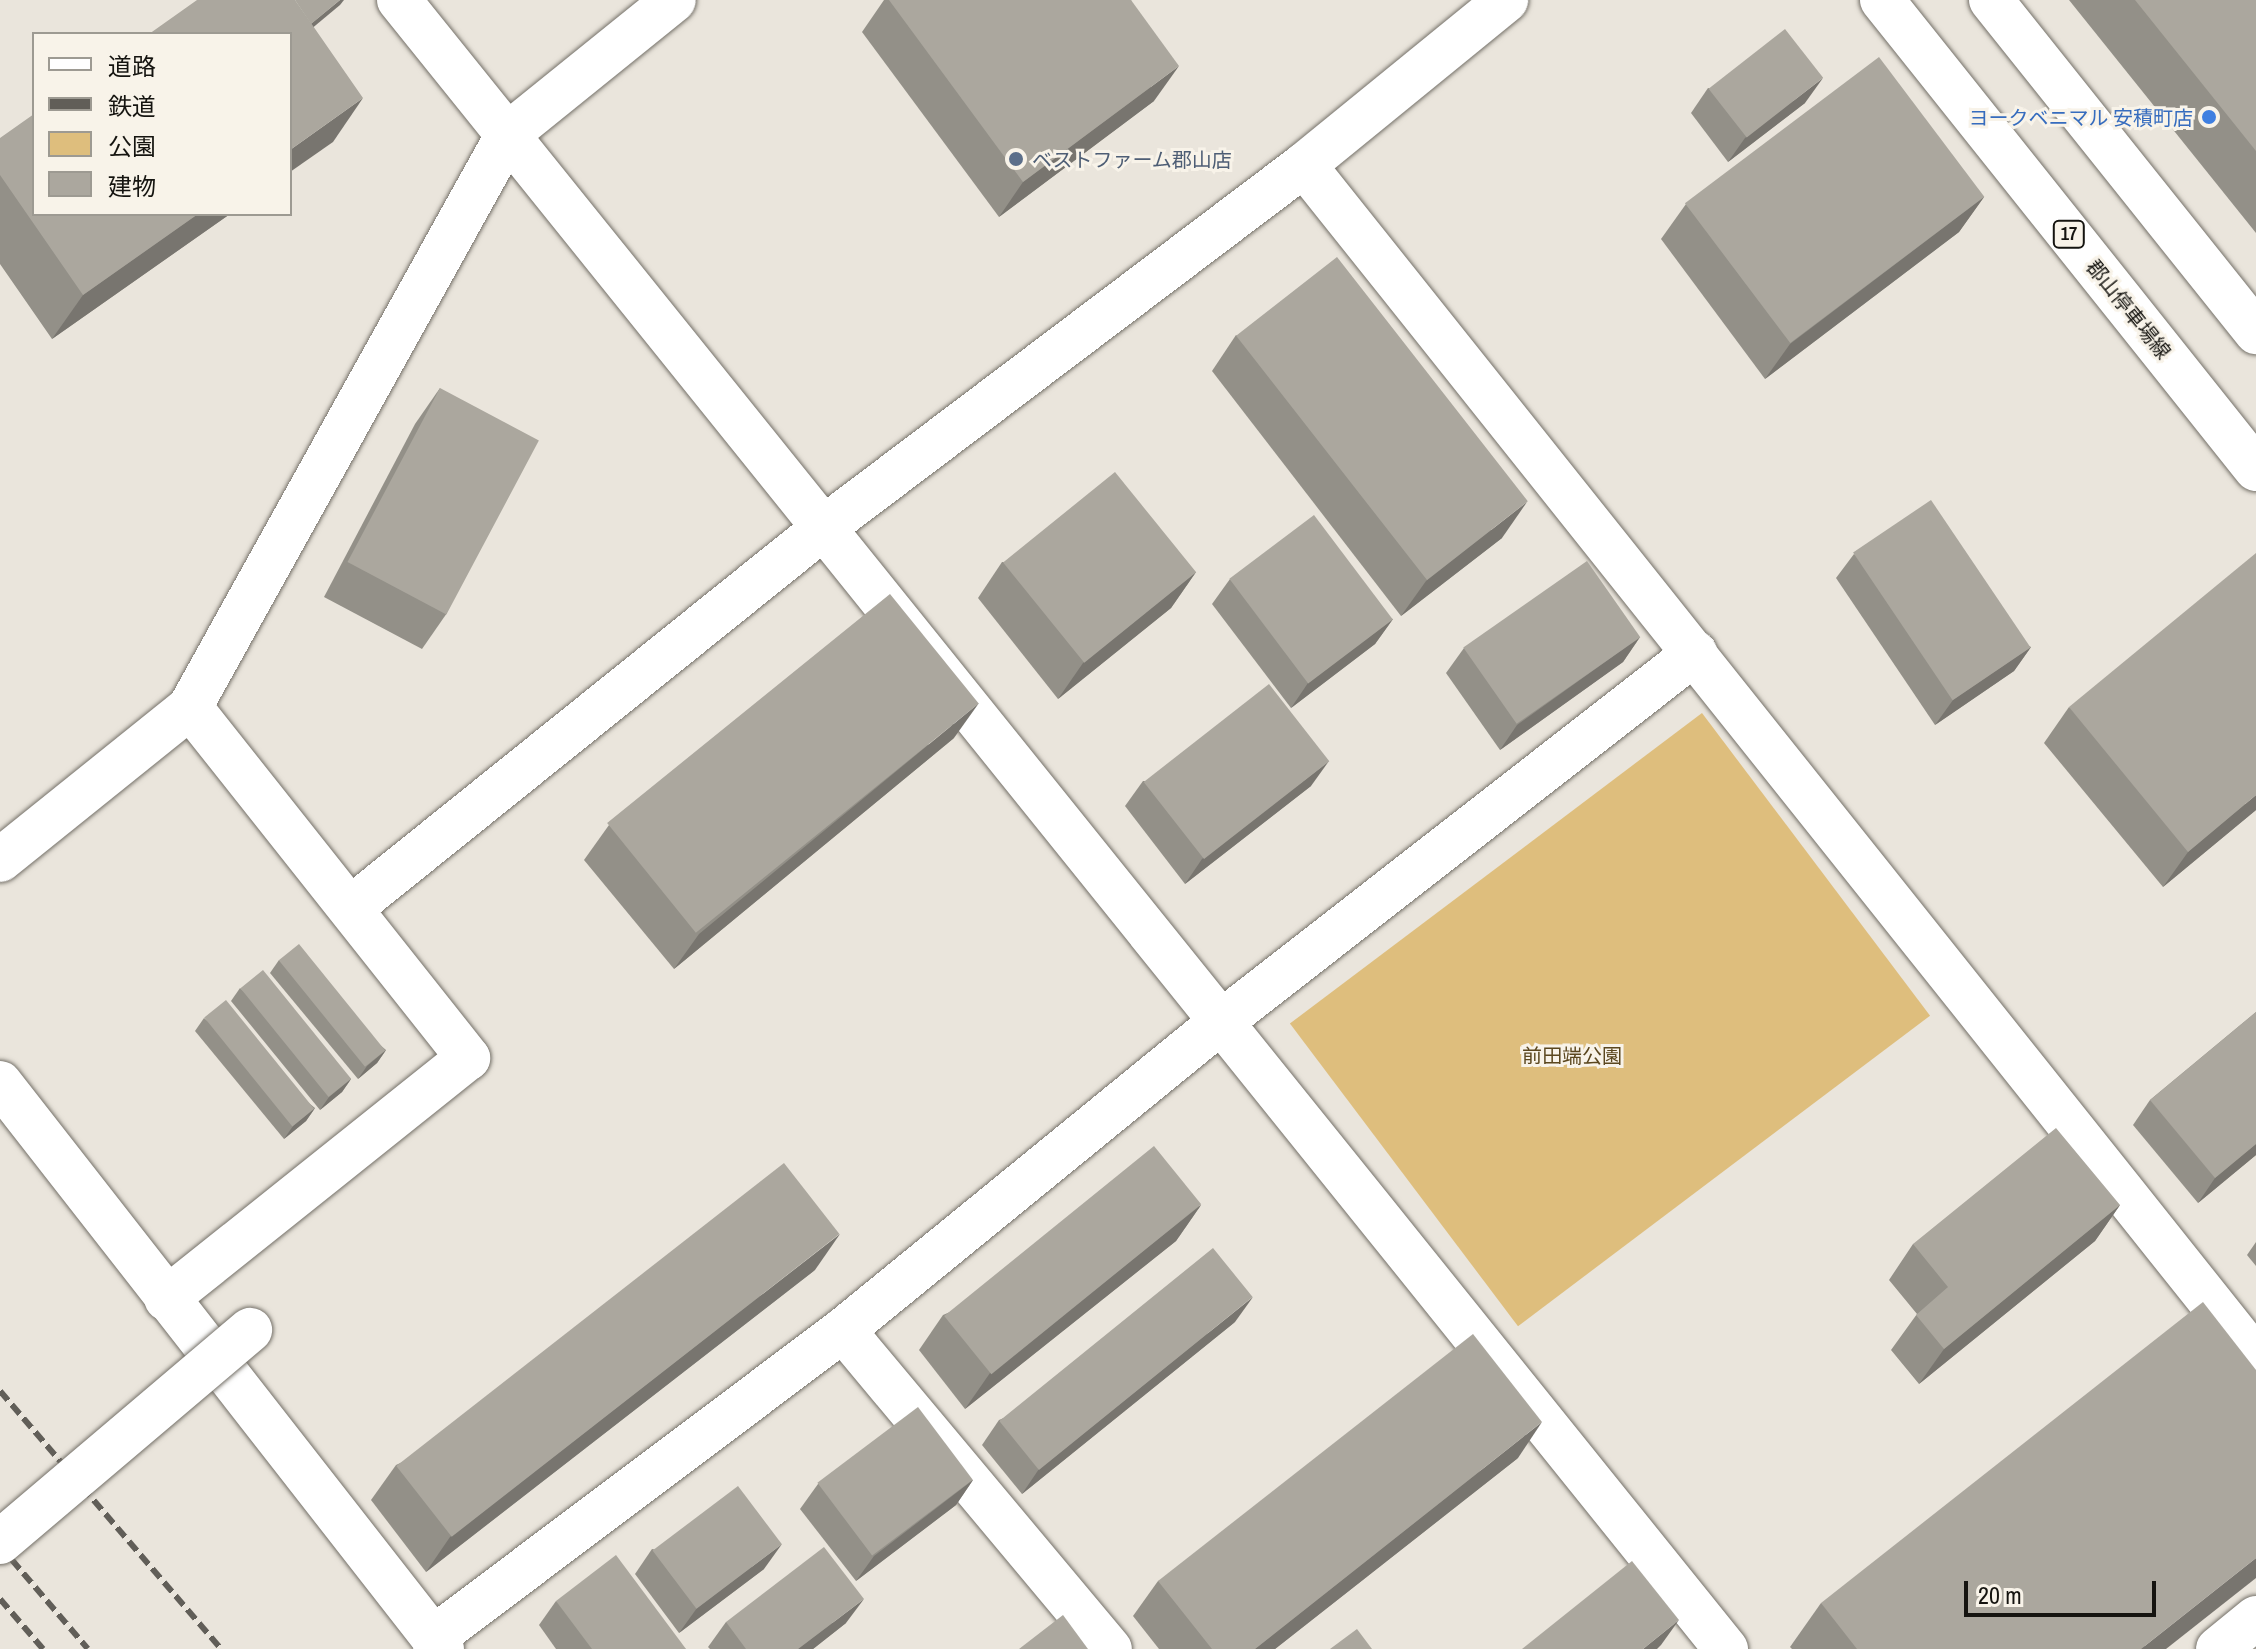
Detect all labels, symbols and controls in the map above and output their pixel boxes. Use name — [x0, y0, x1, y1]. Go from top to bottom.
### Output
legend — [32, 32, 292, 216]
text: 道路 — [108, 50, 156, 82]
text: 鉄道 — [108, 90, 156, 122]
place label: ヨークベニマル 安積町店 — [1968, 105, 2193, 129]
marker: ヨークベニマル 安積町店 — [2200, 108, 2218, 126]
text: 公園 — [108, 130, 156, 162]
place label: ベストファーム郡山店 — [1032, 147, 1232, 171]
marker: ベストファーム郡山店 — [1007, 150, 1025, 168]
text: 建物 — [108, 170, 156, 202]
road number: 17 — [2051, 220, 2087, 248]
street label: 郡山停車場線 — [2082, 255, 2176, 363]
park label: 前田端公園 — [1522, 1043, 1622, 1067]
scale bar — [1968, 1565, 2160, 1615]
text: 20 m — [1978, 1579, 2022, 1611]

